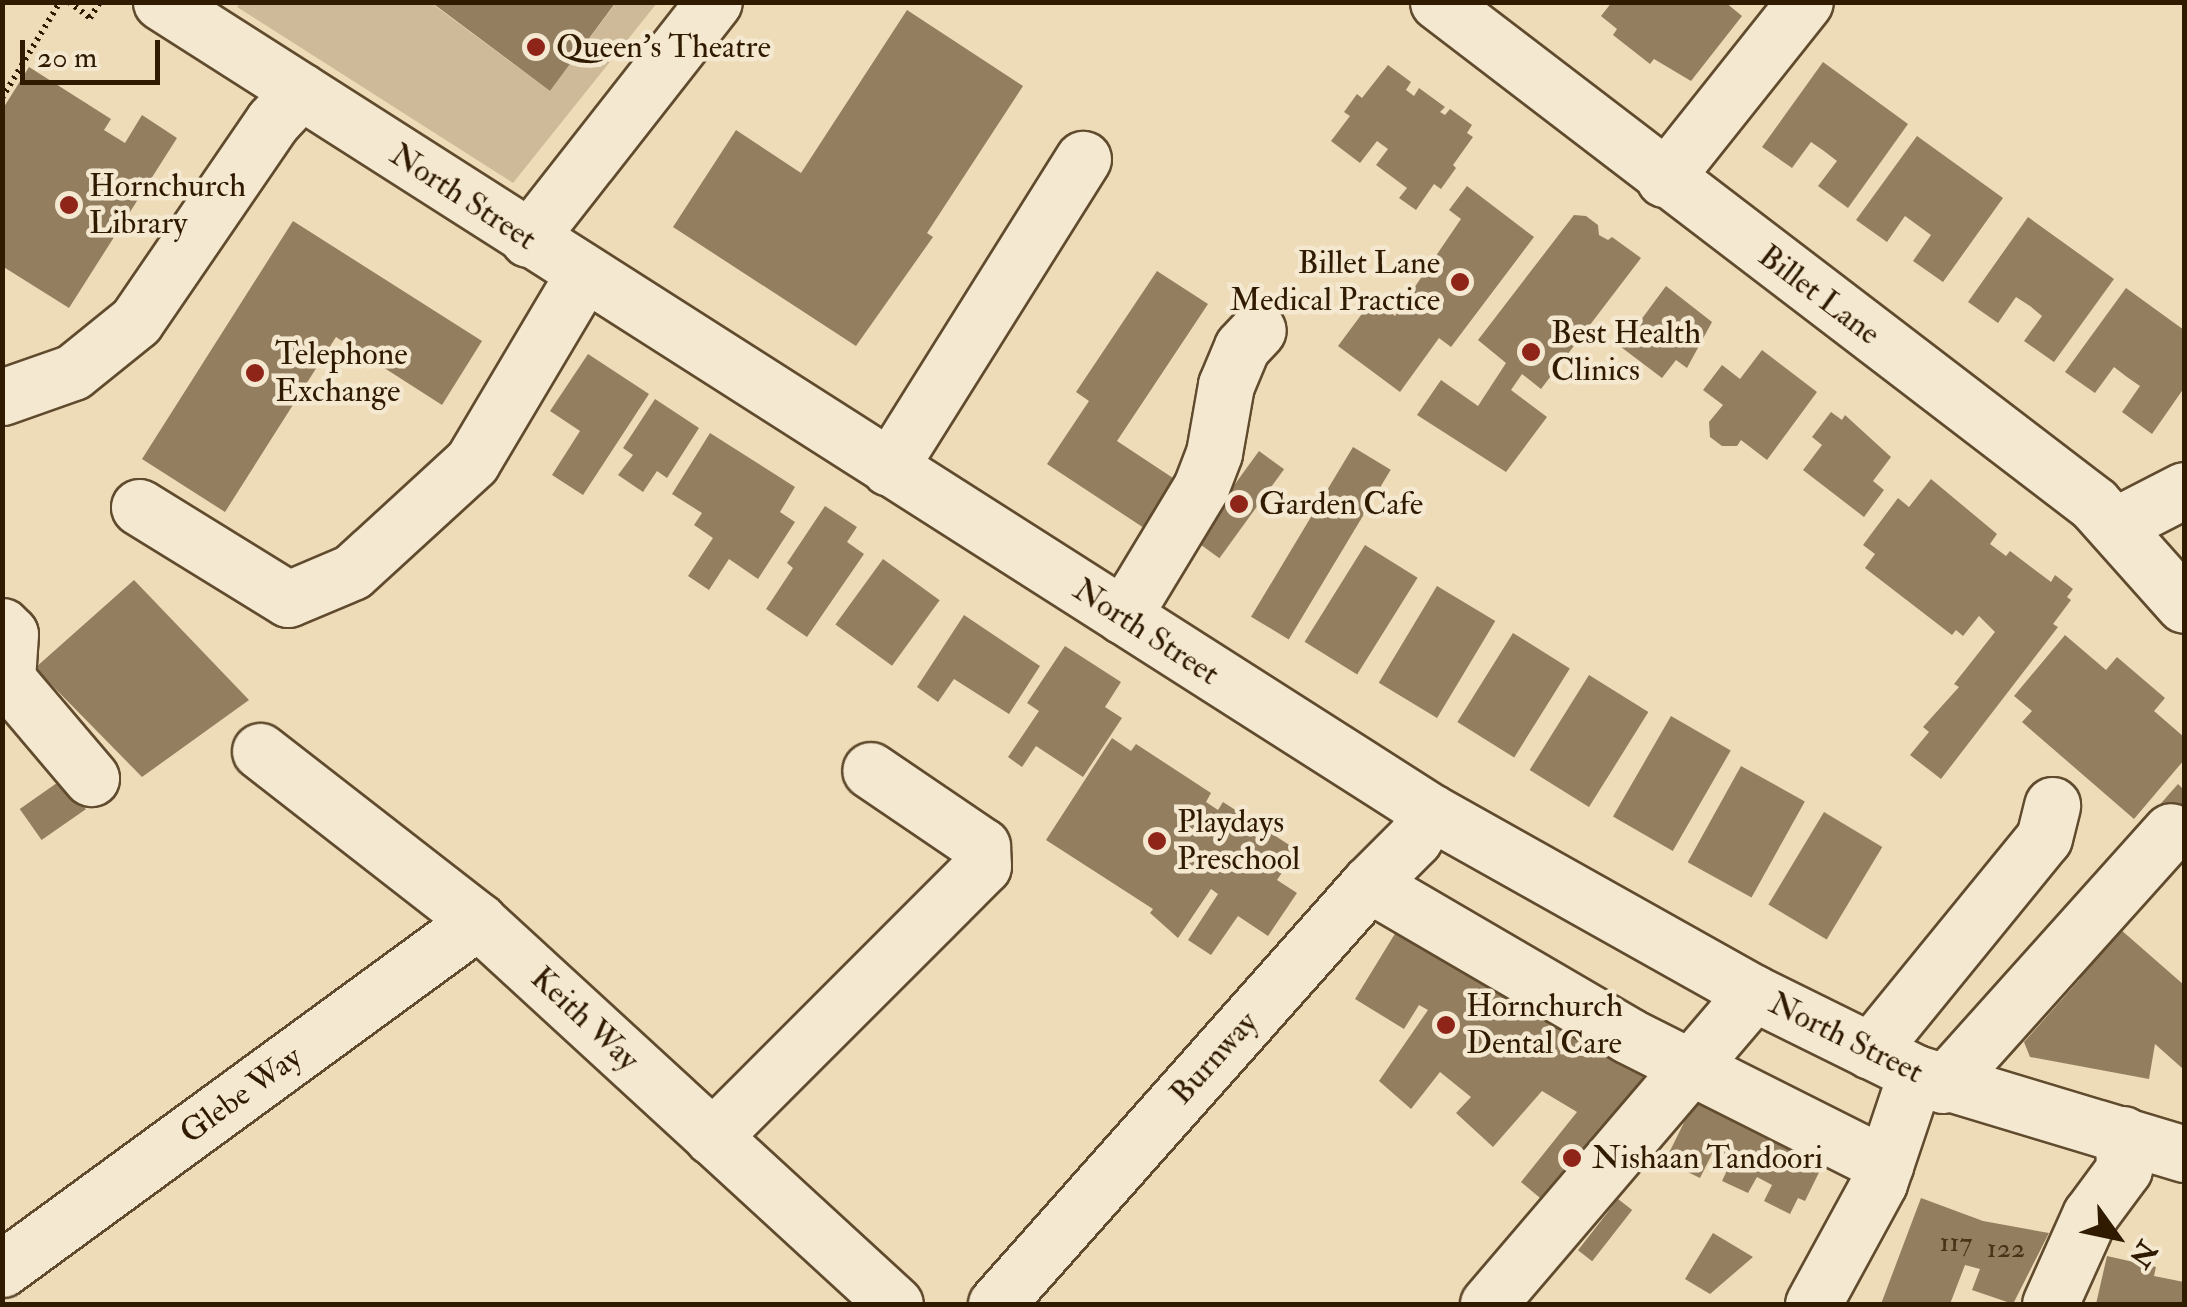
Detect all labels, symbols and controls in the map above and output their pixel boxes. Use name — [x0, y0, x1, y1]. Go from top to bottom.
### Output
scale bar — [25, 20, 165, 82]
place label: Queen's Theatre — [556, 28, 771, 66]
marker: Queen's Theatre — [525, 36, 547, 58]
text: 20 m — [37, 39, 97, 76]
street label: North Street — [383, 136, 543, 258]
place label: Hornchurch Library — [89, 168, 246, 243]
marker: Hornchurch Library — [58, 194, 80, 216]
street label: Billet Lane — [1751, 237, 1887, 353]
place label: Billet Lane Medical Practice — [1230, 245, 1440, 320]
marker: Billet Lane Medical Practice — [1449, 271, 1471, 293]
place label: Best Health Clinics — [1551, 315, 1701, 390]
place label: Telephone Exchange — [275, 336, 408, 411]
marker: Best Health Clinics — [1520, 341, 1542, 363]
marker: Telephone Exchange — [244, 362, 266, 384]
place label: Garden Cafe — [1259, 485, 1423, 523]
marker: Garden Cafe — [1228, 493, 1250, 515]
street label: North Street — [1066, 571, 1226, 693]
place label: Playdays Preschool — [1177, 804, 1300, 879]
marker: Playdays Preschool — [1146, 830, 1168, 852]
street label: Keith Way — [523, 959, 647, 1079]
street label: North Street — [1763, 984, 1929, 1092]
place label: Hornchurch Dental Care — [1466, 988, 1623, 1063]
street label: Burnway — [1162, 1003, 1266, 1113]
marker: Hornchurch Dental Care — [1435, 1014, 1457, 1036]
street label: Glebe Way — [173, 1038, 309, 1152]
place label: Nishaan Tandoori — [1592, 1139, 1823, 1177]
marker: Nishaan Tandoori — [1561, 1147, 1583, 1169]
north arrow — [2067, 1187, 2167, 1287]
house number: 117 — [1940, 1226, 1972, 1260]
house number: 122 — [1987, 1232, 2025, 1266]
text: N — [2121, 1234, 2164, 1274]

